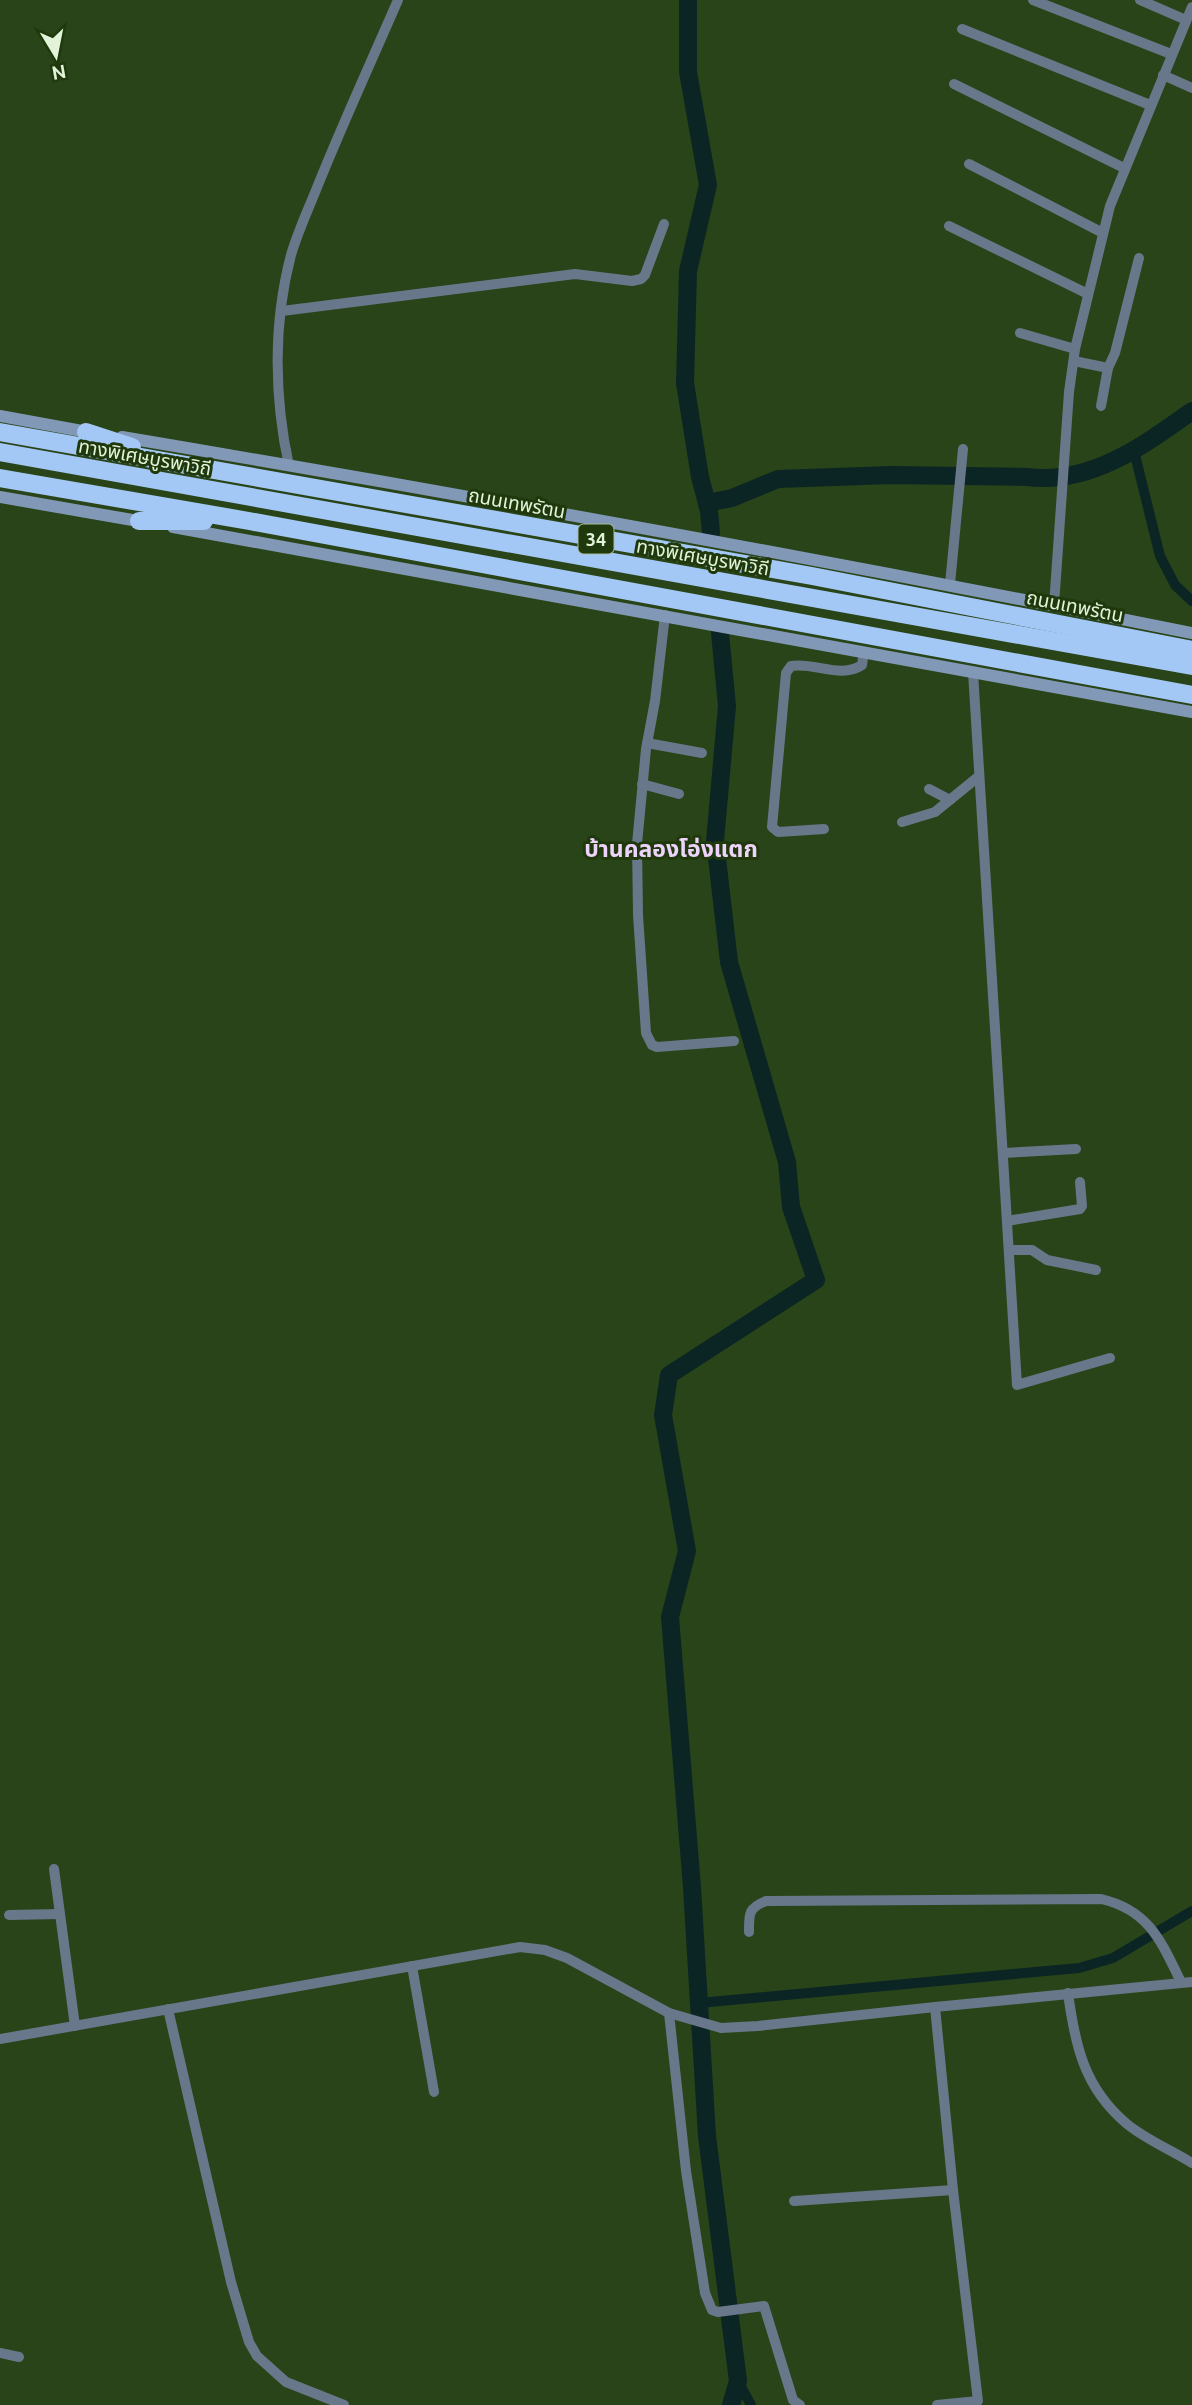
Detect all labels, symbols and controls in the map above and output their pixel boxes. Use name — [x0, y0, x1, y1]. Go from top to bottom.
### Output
north arrow — [21, 21, 91, 91]
text: N — [50, 61, 68, 85]
street label: ทางพิเศษบูรพาวิถี — [76, 434, 213, 481]
street label: ถนนเทพรัตน — [467, 484, 567, 522]
road number: 34 — [578, 524, 614, 554]
street label: ทางพิเศษบูรพาวิถี — [634, 534, 771, 581]
street label: ถนนเทพรัตน — [1025, 586, 1125, 626]
district label: บ้านคลองโอ่งแตก — [584, 836, 758, 861]

